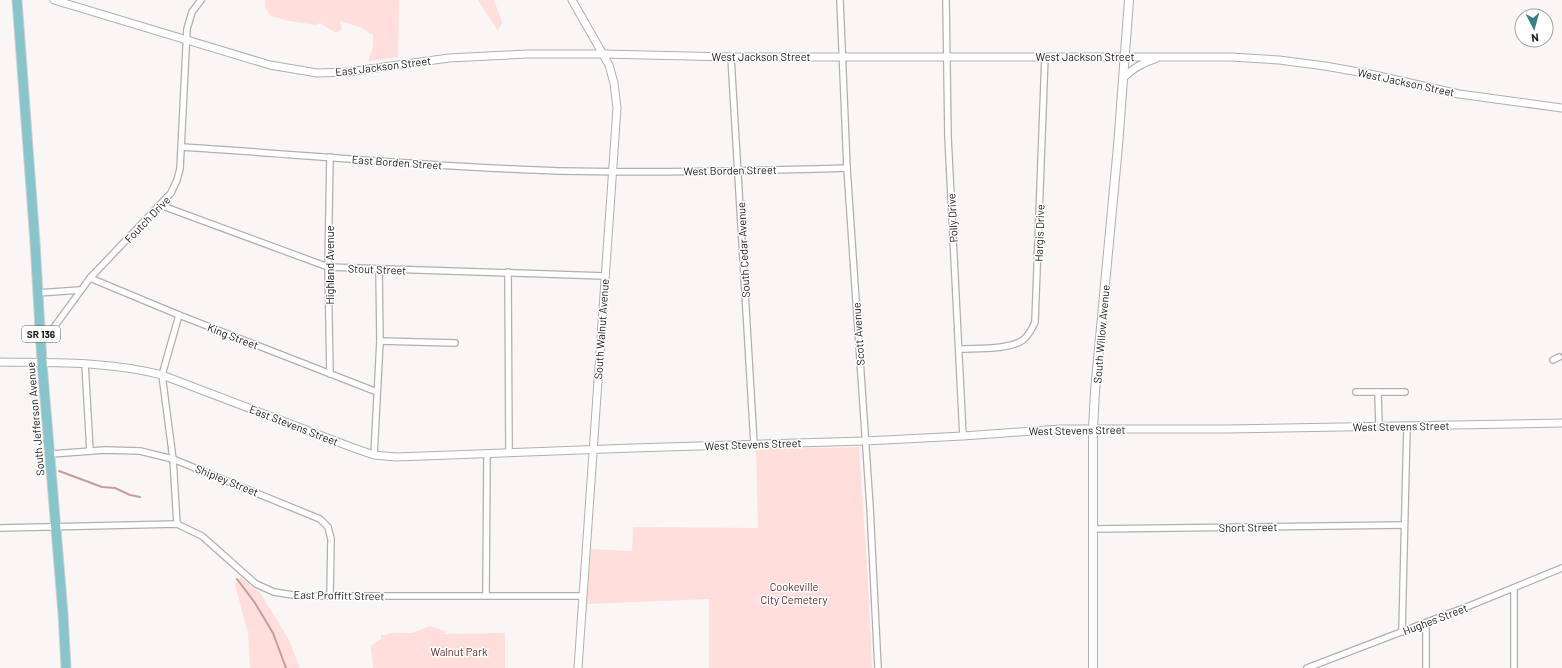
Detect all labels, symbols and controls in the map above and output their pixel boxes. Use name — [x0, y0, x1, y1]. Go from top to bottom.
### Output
north arrow — [1514, 8, 1554, 48]
text: N — [1531, 32, 1539, 45]
street label: West Jackson Street — [712, 50, 810, 63]
street label: West Jackson Street — [1036, 50, 1134, 63]
street label: East Jackson Street — [334, 54, 432, 78]
street label: West Jackson Street — [1356, 65, 1456, 99]
street label: East Borden Street — [351, 152, 443, 172]
street label: West Borden Street — [683, 163, 777, 177]
street label: Foutch Drive — [122, 193, 173, 245]
street label: Polly Drive — [944, 193, 960, 243]
street label: South Cedar Avenue — [734, 202, 752, 298]
street label: Hargis Drive — [1032, 204, 1047, 262]
street label: Highland Avenue — [323, 225, 336, 304]
street label: Stout Street — [348, 261, 406, 277]
street label: South Walnut Avenue — [591, 278, 611, 380]
street label: South Willow Avenue — [1090, 284, 1112, 384]
street label: Scott Avenue — [849, 302, 867, 366]
street label: King Street — [206, 320, 260, 352]
road number: SR 136 — [22, 326, 60, 342]
street label: South Jefferson Avenue — [24, 361, 46, 476]
street label: East Stevens Street — [248, 402, 340, 448]
street label: West Stevens Street — [1353, 419, 1449, 433]
street label: West Stevens Street — [1029, 423, 1125, 437]
street label: West Stevens Street — [704, 436, 802, 452]
street label: Shipley Street — [194, 461, 260, 499]
street label: Short Street — [1219, 520, 1277, 534]
park label: Cookeville City Cemetery — [760, 580, 828, 606]
street label: East Proffitt Street — [294, 588, 384, 602]
street label: Hughes Street — [1401, 601, 1469, 637]
park label: Walnut Park — [431, 645, 488, 658]

